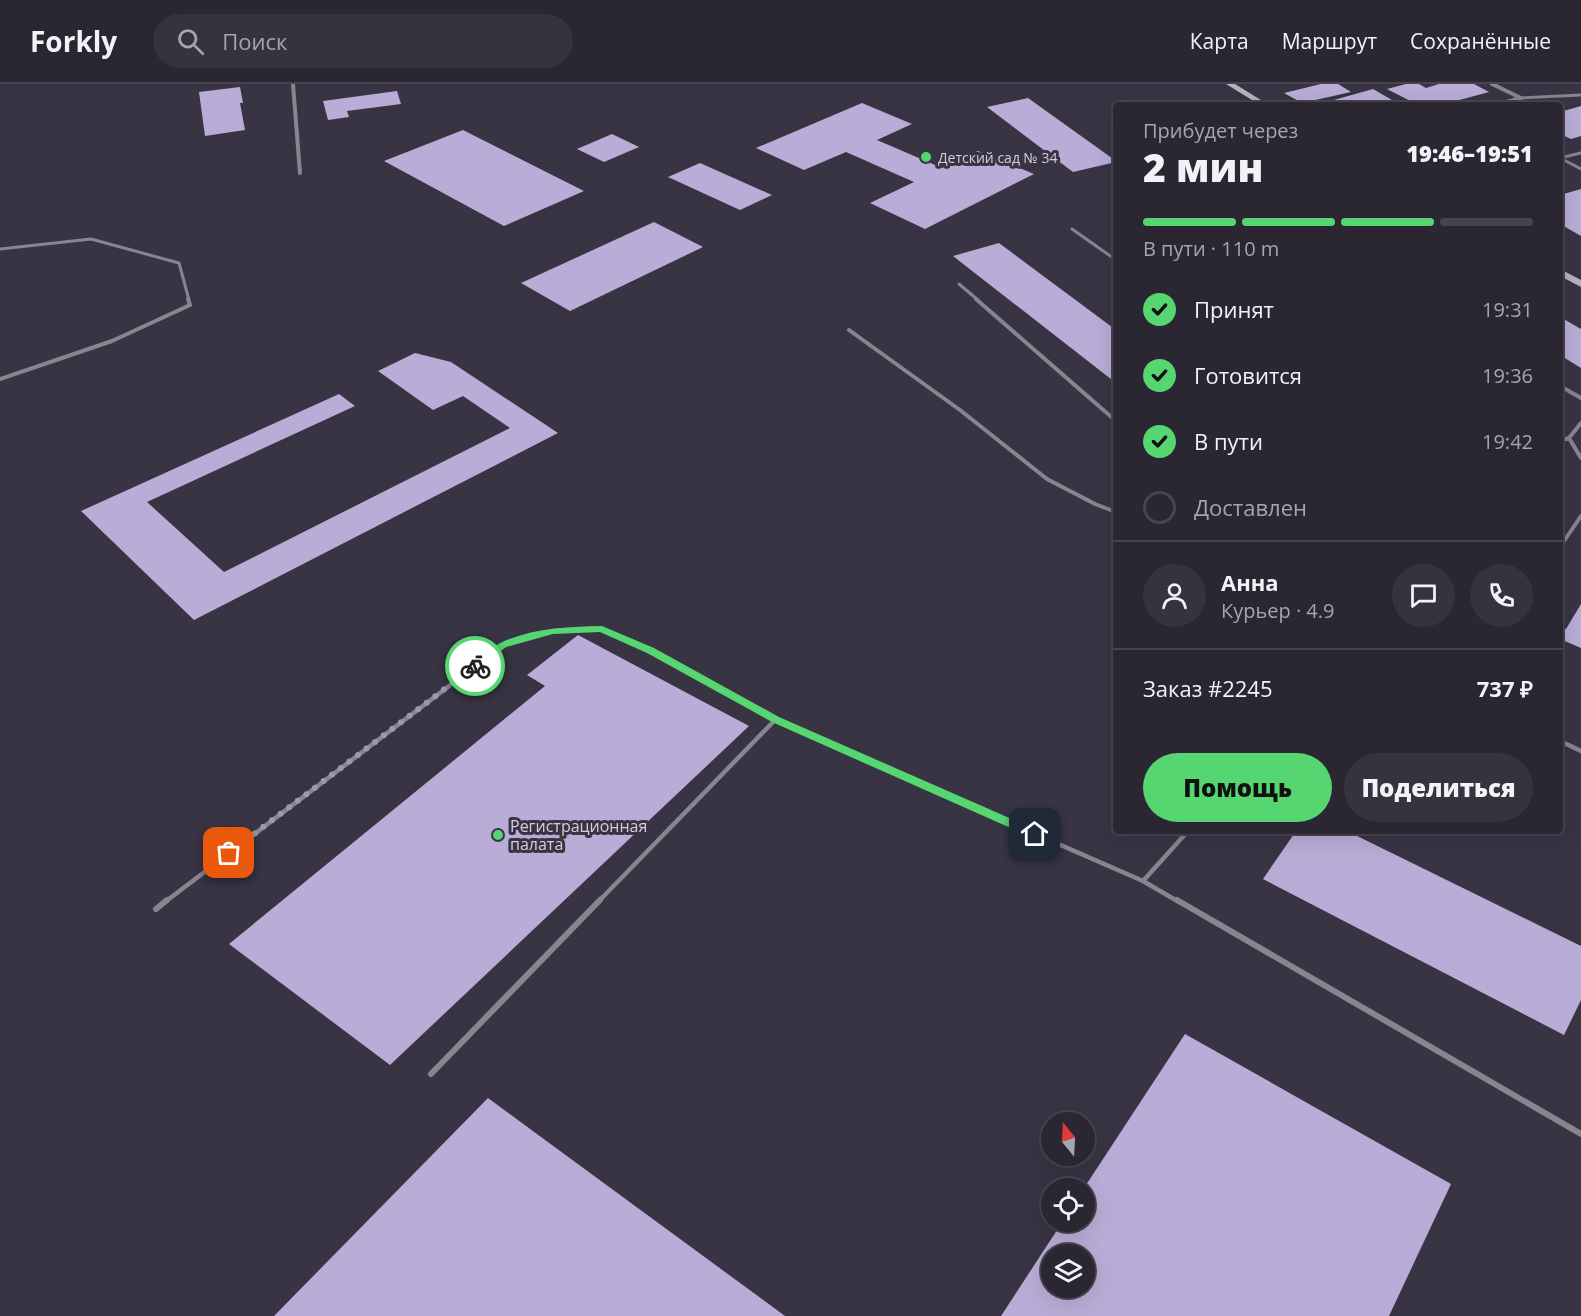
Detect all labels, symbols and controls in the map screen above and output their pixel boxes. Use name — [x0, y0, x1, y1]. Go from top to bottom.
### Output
search box — [153, 14, 573, 68]
text: Forkly — [30, 22, 117, 60]
icon: search — [174, 25, 207, 58]
text: Поиск — [222, 26, 287, 56]
text: Карта — [1190, 27, 1249, 55]
text: Маршрут — [1282, 27, 1377, 55]
text: Сохранённые — [1410, 27, 1551, 55]
text: Прибудет через — [1143, 117, 1298, 144]
text: 19:46–19:51 — [1406, 138, 1533, 168]
text: 2 мин — [1143, 140, 1263, 193]
place label: Детский сад № 34 — [938, 148, 1057, 167]
marker: Детский сад № 34 — [919, 150, 933, 164]
text: В пути · 110 m — [1143, 235, 1279, 262]
icon: check — [1143, 293, 1176, 326]
text: Принят — [1194, 294, 1274, 324]
text: 19:31 — [1482, 296, 1533, 323]
icon: check — [1143, 359, 1176, 392]
text: Готовится — [1194, 360, 1302, 390]
text: 19:36 — [1482, 362, 1533, 389]
icon: check — [1143, 425, 1176, 458]
text: В пути — [1194, 426, 1263, 456]
text: 19:42 — [1482, 428, 1533, 455]
text: Доставлен — [1194, 492, 1307, 522]
button: person — [1143, 564, 1206, 627]
button: chat — [1392, 564, 1455, 627]
button: phone — [1470, 564, 1533, 627]
text: Анна — [1221, 567, 1279, 597]
text: Курьер · 4.9 — [1221, 597, 1335, 624]
courier — [445, 636, 505, 696]
icon: bike — [459, 650, 492, 683]
text: Заказ #2245 — [1143, 673, 1273, 703]
text: 737 ₽ — [1477, 673, 1533, 703]
button: Помощь — [1143, 753, 1332, 822]
button: Поделиться — [1344, 753, 1533, 822]
pin — [1009, 808, 1060, 859]
place label: Регистрационная палата — [510, 815, 647, 855]
icon: home — [1018, 817, 1051, 850]
pin — [203, 827, 254, 878]
marker: Регистрационная палата — [491, 828, 505, 842]
icon: bag — [212, 836, 245, 869]
north arrow — [1041, 1112, 1095, 1166]
map controls — [1041, 1112, 1095, 1298]
button: locate — [1041, 1178, 1095, 1232]
button: layers — [1041, 1244, 1095, 1298]

